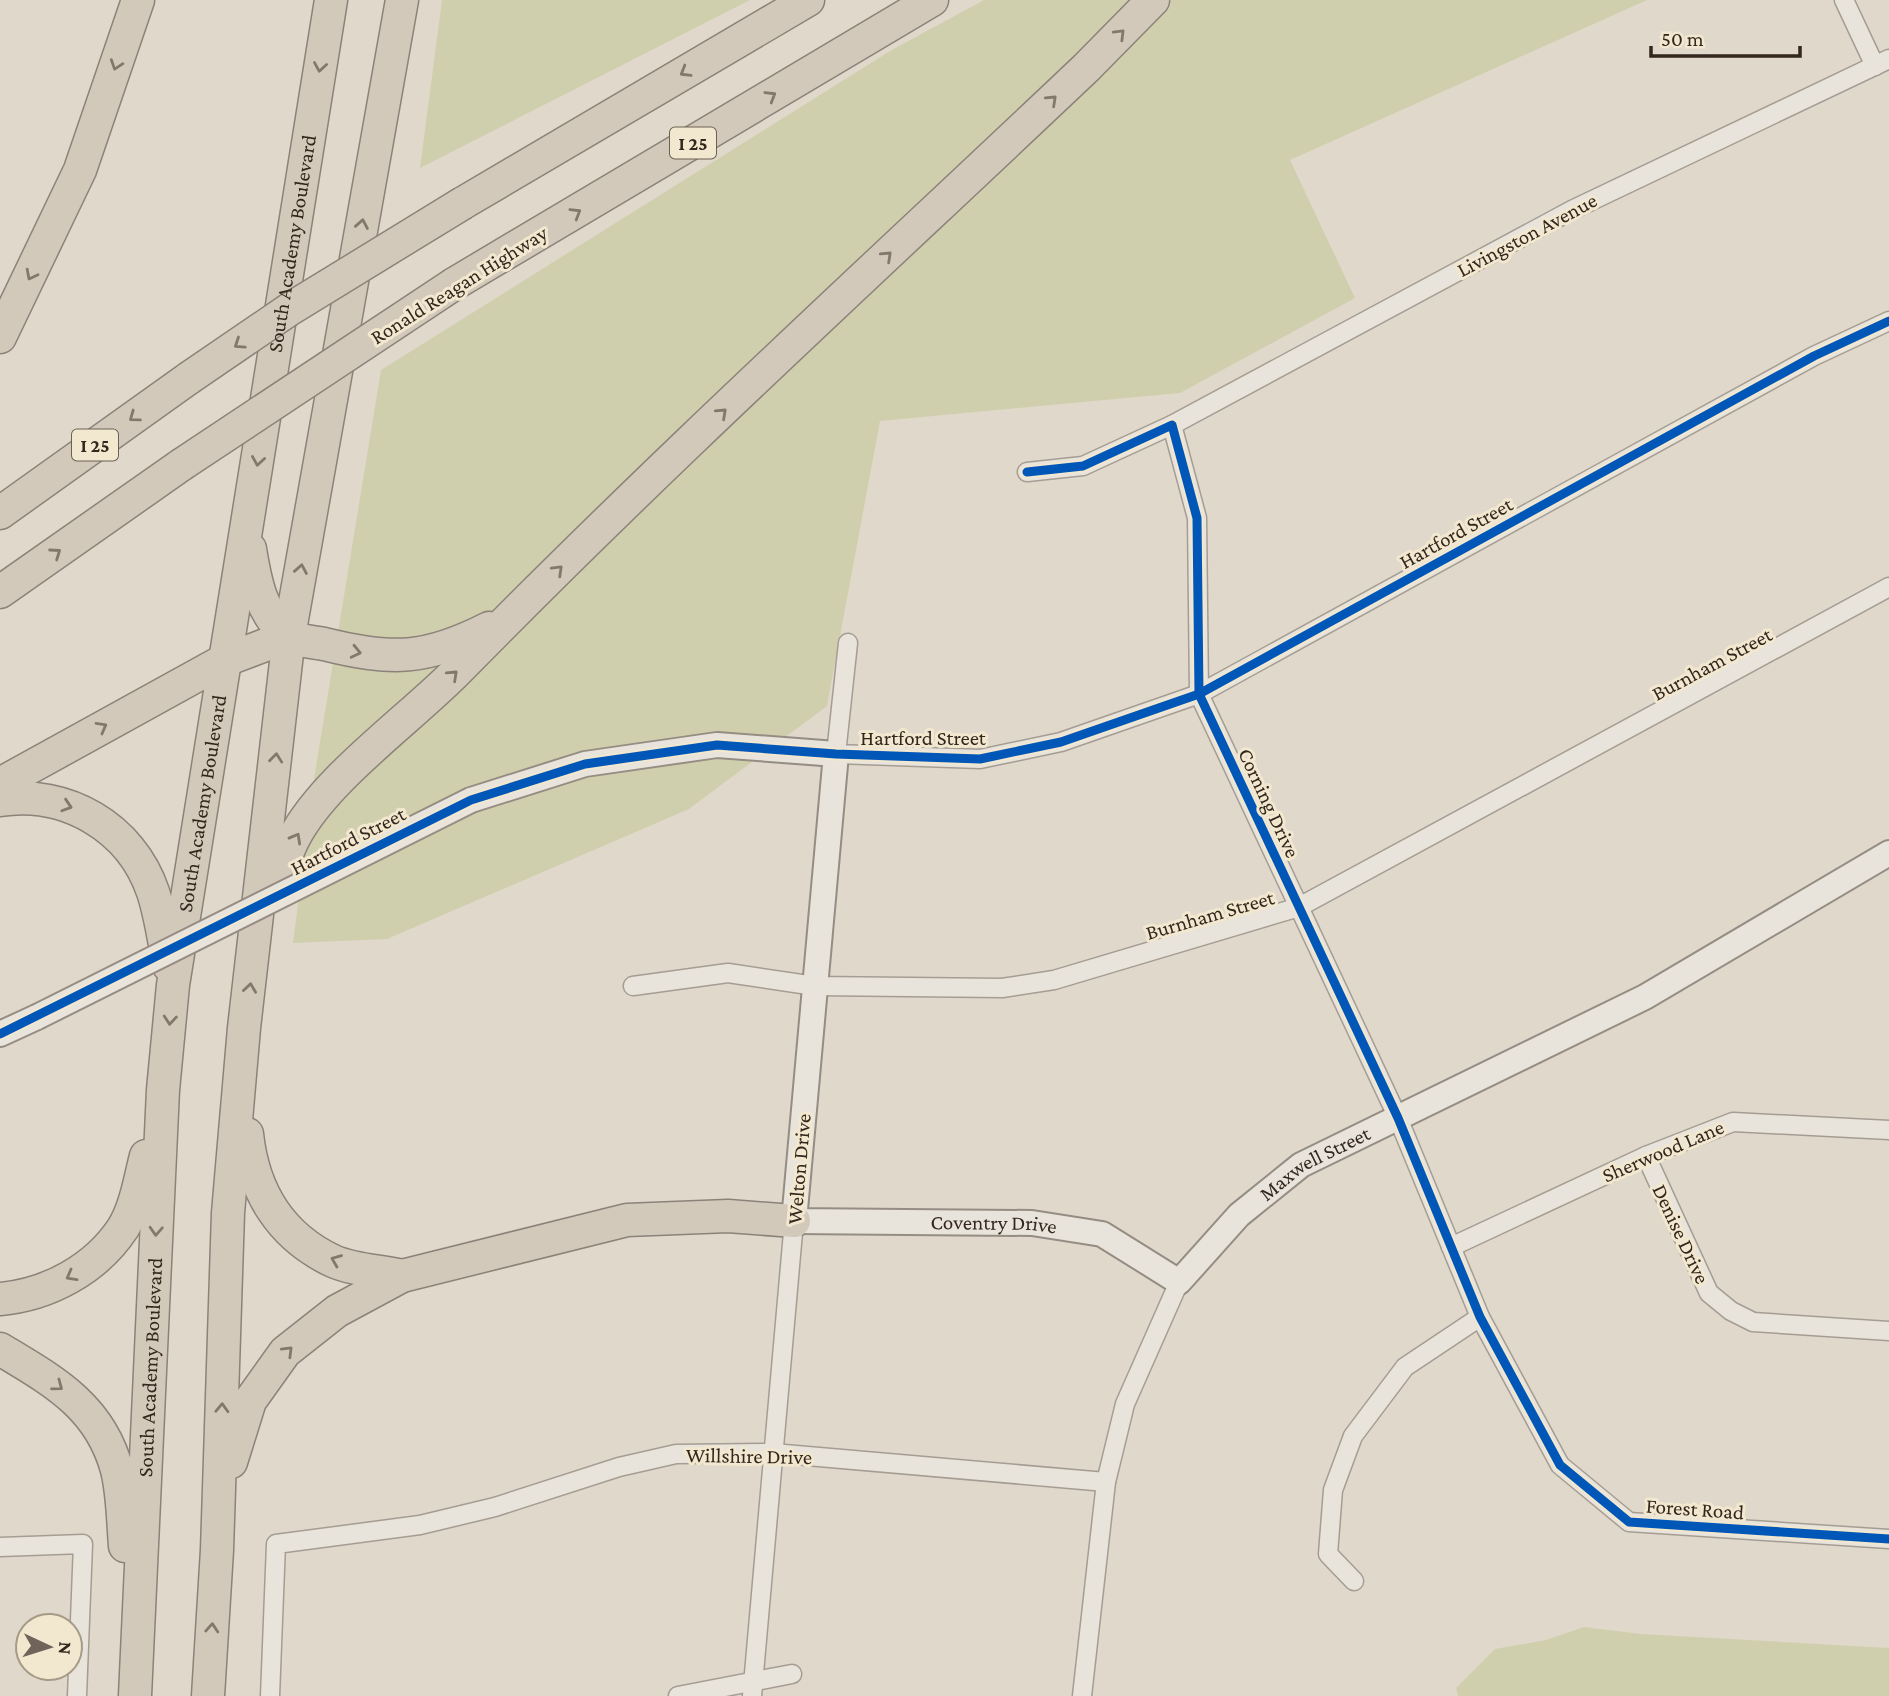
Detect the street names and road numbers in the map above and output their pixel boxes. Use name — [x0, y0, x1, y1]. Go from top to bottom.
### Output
road number: I 25 — [670, 127, 716, 158]
street label: South Academy Boulevard — [263, 133, 321, 354]
street label: Livingston Avenue — [1453, 188, 1601, 282]
street label: Ronald Reagan Highway — [366, 221, 552, 349]
road number: I 25 — [72, 430, 118, 460]
street label: Hartford Street — [1395, 492, 1518, 574]
street label: Burnham Street — [1648, 622, 1777, 706]
street label: South Academy Boulevard — [173, 693, 231, 914]
street label: Hartford Street — [860, 726, 987, 750]
street label: Corning Drive — [1233, 744, 1305, 862]
street label: Hartford Street — [287, 801, 410, 880]
street label: Burnham Street — [1143, 885, 1278, 945]
street label: Welton Drive — [782, 1113, 816, 1225]
street label: Sherwood Lane — [1599, 1115, 1727, 1187]
street label: Maxwell Street — [1254, 1121, 1375, 1206]
street label: Denise Drive — [1647, 1180, 1715, 1288]
street label: Coventry Drive — [931, 1210, 1059, 1239]
street label: South Academy Boulevard — [133, 1257, 167, 1478]
street label: Willshire Drive — [686, 1443, 812, 1469]
street label: Forest Road — [1645, 1494, 1745, 1524]

